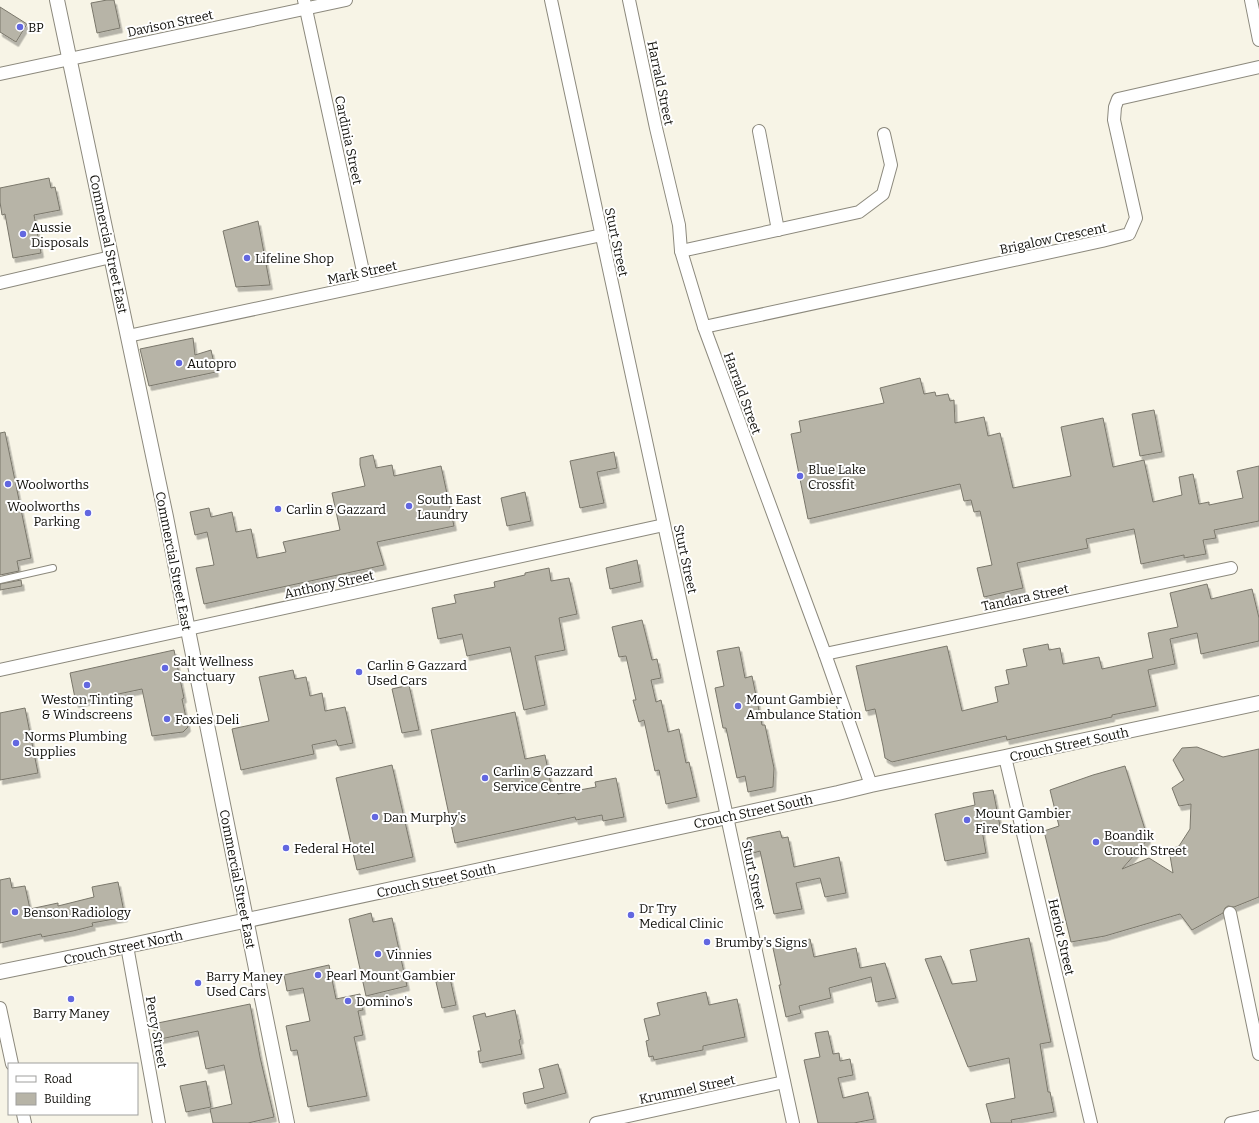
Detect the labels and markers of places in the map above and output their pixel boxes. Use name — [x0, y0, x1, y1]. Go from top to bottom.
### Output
place label: BP — [28, 20, 44, 35]
marker: BP — [15, 22, 25, 32]
place label: Aussie Disposals — [31, 220, 89, 250]
marker: Aussie Disposals — [18, 229, 28, 239]
place label: Lifeline Shop — [255, 251, 334, 266]
marker: Lifeline Shop — [242, 253, 252, 263]
place label: Autopro — [187, 356, 237, 371]
marker: Autopro — [174, 358, 184, 368]
place label: Blue Lake Crossfit — [808, 462, 866, 492]
marker: Blue Lake Crossfit — [795, 471, 805, 481]
place label: Woolworths — [16, 477, 89, 492]
marker: Woolworths — [3, 479, 13, 489]
place label: South East Laundry — [417, 492, 482, 522]
place label: Woolworths Parking — [7, 499, 80, 529]
marker: South East Laundry — [404, 501, 414, 511]
place label: Carlin & Gazzard — [286, 502, 386, 517]
marker: Carlin & Gazzard — [273, 504, 283, 514]
marker: Woolworths Parking — [83, 508, 93, 518]
place label: Salt Wellness Sanctuary — [173, 654, 253, 684]
place label: Carlin & Gazzard Used Cars — [367, 658, 467, 688]
marker: Salt Wellness Sanctuary — [160, 663, 170, 673]
marker: Carlin & Gazzard Used Cars — [354, 667, 364, 677]
marker: Weston Tinting & Windscreens — [82, 680, 92, 690]
place label: Weston Tinting & Windscreens — [41, 692, 133, 722]
place label: Mount Gambier Ambulance Station — [746, 692, 862, 722]
marker: Mount Gambier Ambulance Station — [733, 701, 743, 711]
place label: Foxies Deli — [175, 712, 240, 727]
marker: Foxies Deli — [162, 714, 172, 724]
place label: Norms Plumbing Supplies — [24, 729, 127, 759]
marker: Norms Plumbing Supplies — [11, 738, 21, 748]
place label: Carlin & Gazzard Service Centre — [493, 764, 593, 794]
marker: Carlin & Gazzard Service Centre — [480, 773, 490, 783]
place label: Mount Gambier Fire Station — [975, 806, 1071, 836]
place label: Dan Murphy's — [383, 810, 466, 825]
marker: Dan Murphy's — [370, 812, 380, 822]
marker: Mount Gambier Fire Station — [962, 815, 972, 825]
place label: Boandik Crouch Street — [1104, 828, 1187, 858]
marker: Boandik Crouch Street — [1091, 837, 1101, 847]
place label: Federal Hotel — [294, 841, 375, 856]
marker: Federal Hotel — [281, 843, 291, 853]
place label: Dr Try Medical Clinic — [639, 901, 724, 931]
place label: Benson Radiology — [23, 905, 131, 920]
marker: Benson Radiology — [10, 907, 20, 917]
marker: Dr Try Medical Clinic — [626, 910, 636, 920]
place label: Brumby's Signs — [715, 935, 807, 950]
marker: Brumby's Signs — [702, 937, 712, 947]
place label: Vinnies — [386, 947, 432, 962]
marker: Vinnies — [373, 949, 383, 959]
place label: Pearl Mount Gambier — [326, 968, 455, 983]
place label: Barry Maney Used Cars — [206, 969, 283, 999]
marker: Pearl Mount Gambier — [313, 970, 323, 980]
marker: Barry Maney Used Cars — [193, 978, 203, 988]
marker: Barry Maney — [66, 994, 76, 1004]
place label: Domino's — [356, 994, 413, 1009]
marker: Domino's — [343, 996, 353, 1006]
place label: Barry Maney — [33, 1006, 109, 1021]

